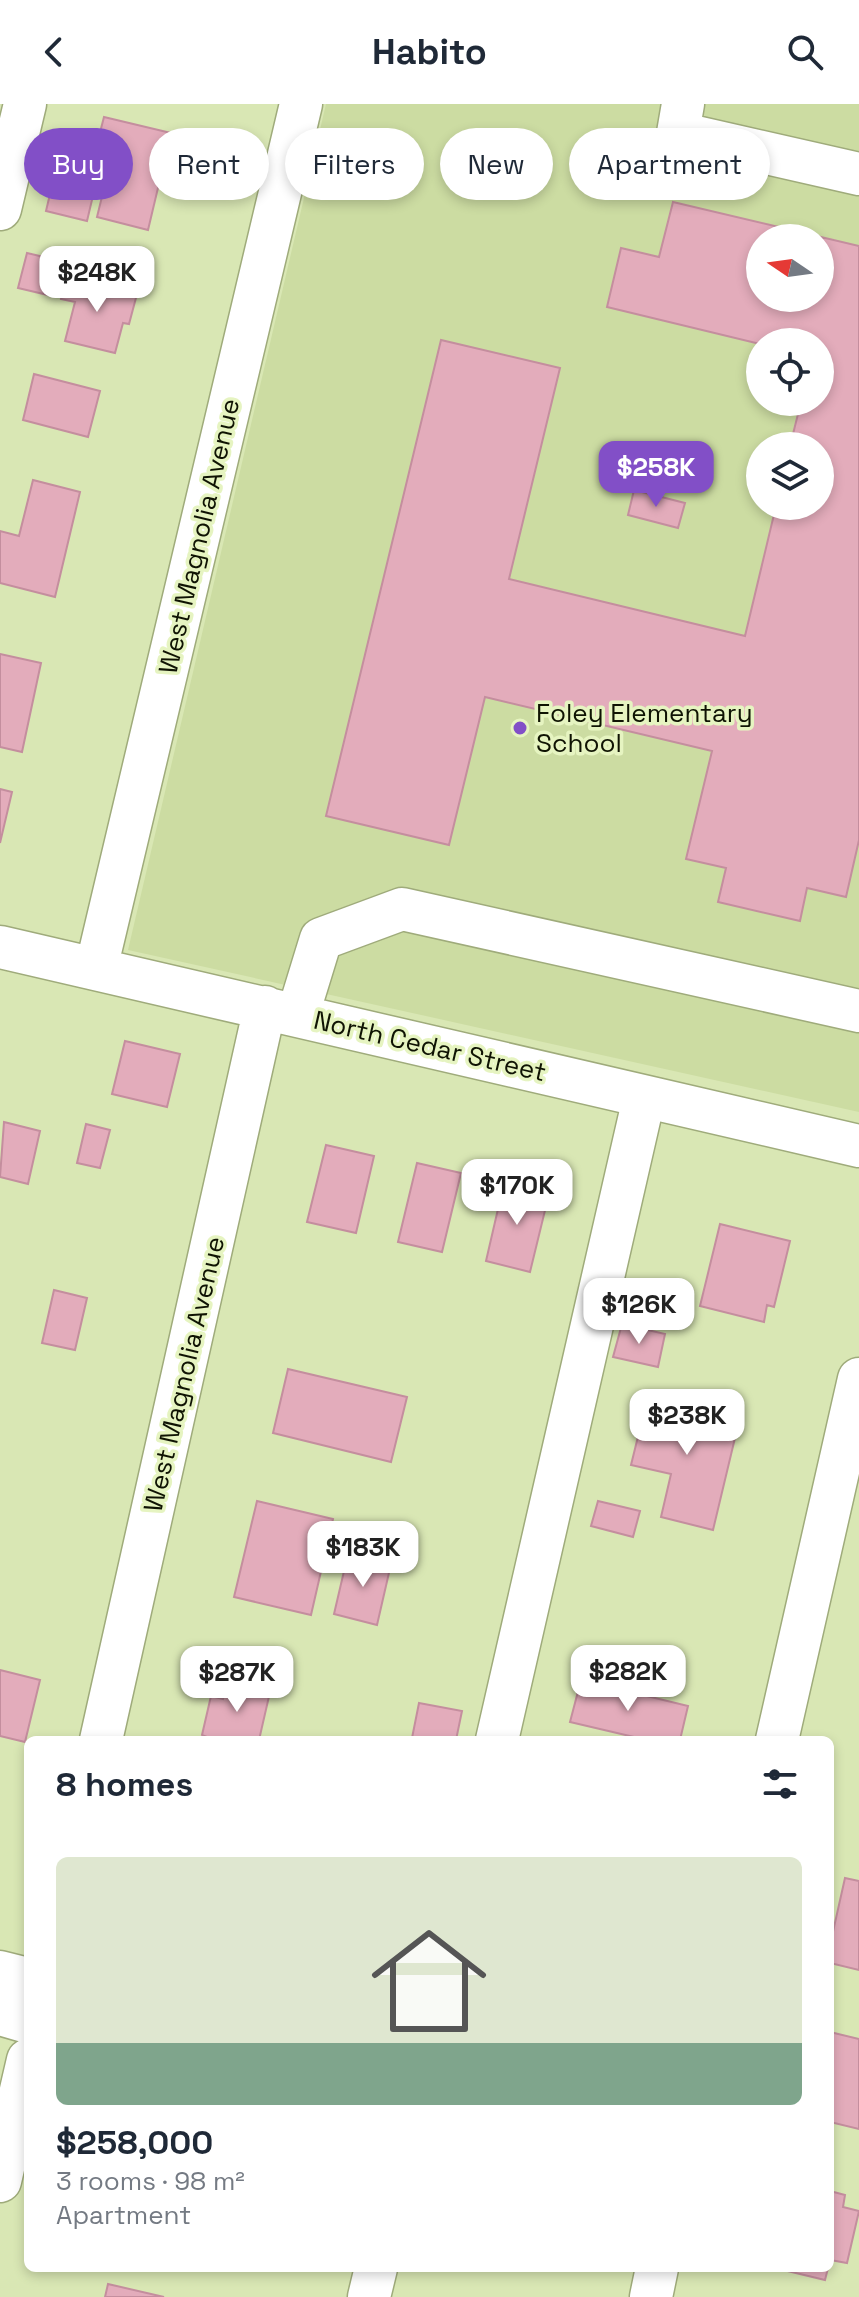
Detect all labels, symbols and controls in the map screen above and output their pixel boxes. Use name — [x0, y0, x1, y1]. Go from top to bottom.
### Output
text: Habito — [372, 29, 487, 75]
icon: back — [32, 30, 76, 74]
icon: search — [783, 30, 827, 74]
chip: Buy — [24, 128, 133, 200]
chip: Rent — [149, 128, 269, 200]
chip: Filters — [285, 128, 424, 200]
chip: New — [440, 128, 553, 200]
chip: Apartment — [569, 128, 770, 200]
north arrow — [746, 224, 834, 312]
map controls — [746, 224, 834, 520]
pin: $248K — [41, 246, 153, 314]
text: $248K — [57, 255, 137, 289]
button: locate — [746, 328, 834, 416]
street label: West Magnolia Avenue — [151, 395, 247, 677]
button: layers — [746, 432, 834, 520]
pin: $258K — [600, 441, 712, 509]
text: $258K — [617, 450, 695, 484]
place label: Foley Elementary School — [536, 696, 753, 760]
marker: Foley Elementary School — [511, 719, 529, 737]
street label: North Cedar Street — [310, 1003, 550, 1089]
pin: $170K — [461, 1159, 573, 1227]
text: $170K — [480, 1168, 554, 1202]
street label: West Magnolia Avenue — [136, 1233, 232, 1515]
pin: $126K — [583, 1278, 695, 1346]
text: $126K — [601, 1287, 677, 1321]
pin: $238K — [631, 1389, 743, 1457]
text: $238K — [648, 1398, 726, 1432]
pin: $183K — [307, 1521, 419, 1589]
text: $183K — [325, 1530, 401, 1564]
pin: $282K — [572, 1645, 684, 1713]
pin: $287K — [181, 1646, 293, 1714]
text: $282K — [589, 1654, 667, 1688]
text: $287K — [198, 1655, 276, 1689]
icon: filters — [758, 1762, 802, 1806]
text: 8 homes — [56, 1763, 193, 1806]
icon: home — [357, 1909, 501, 2053]
text: $258,000 — [56, 2121, 213, 2164]
text: 3 rooms · 98 m² — [56, 2164, 245, 2198]
text: Apartment — [56, 2198, 191, 2232]

